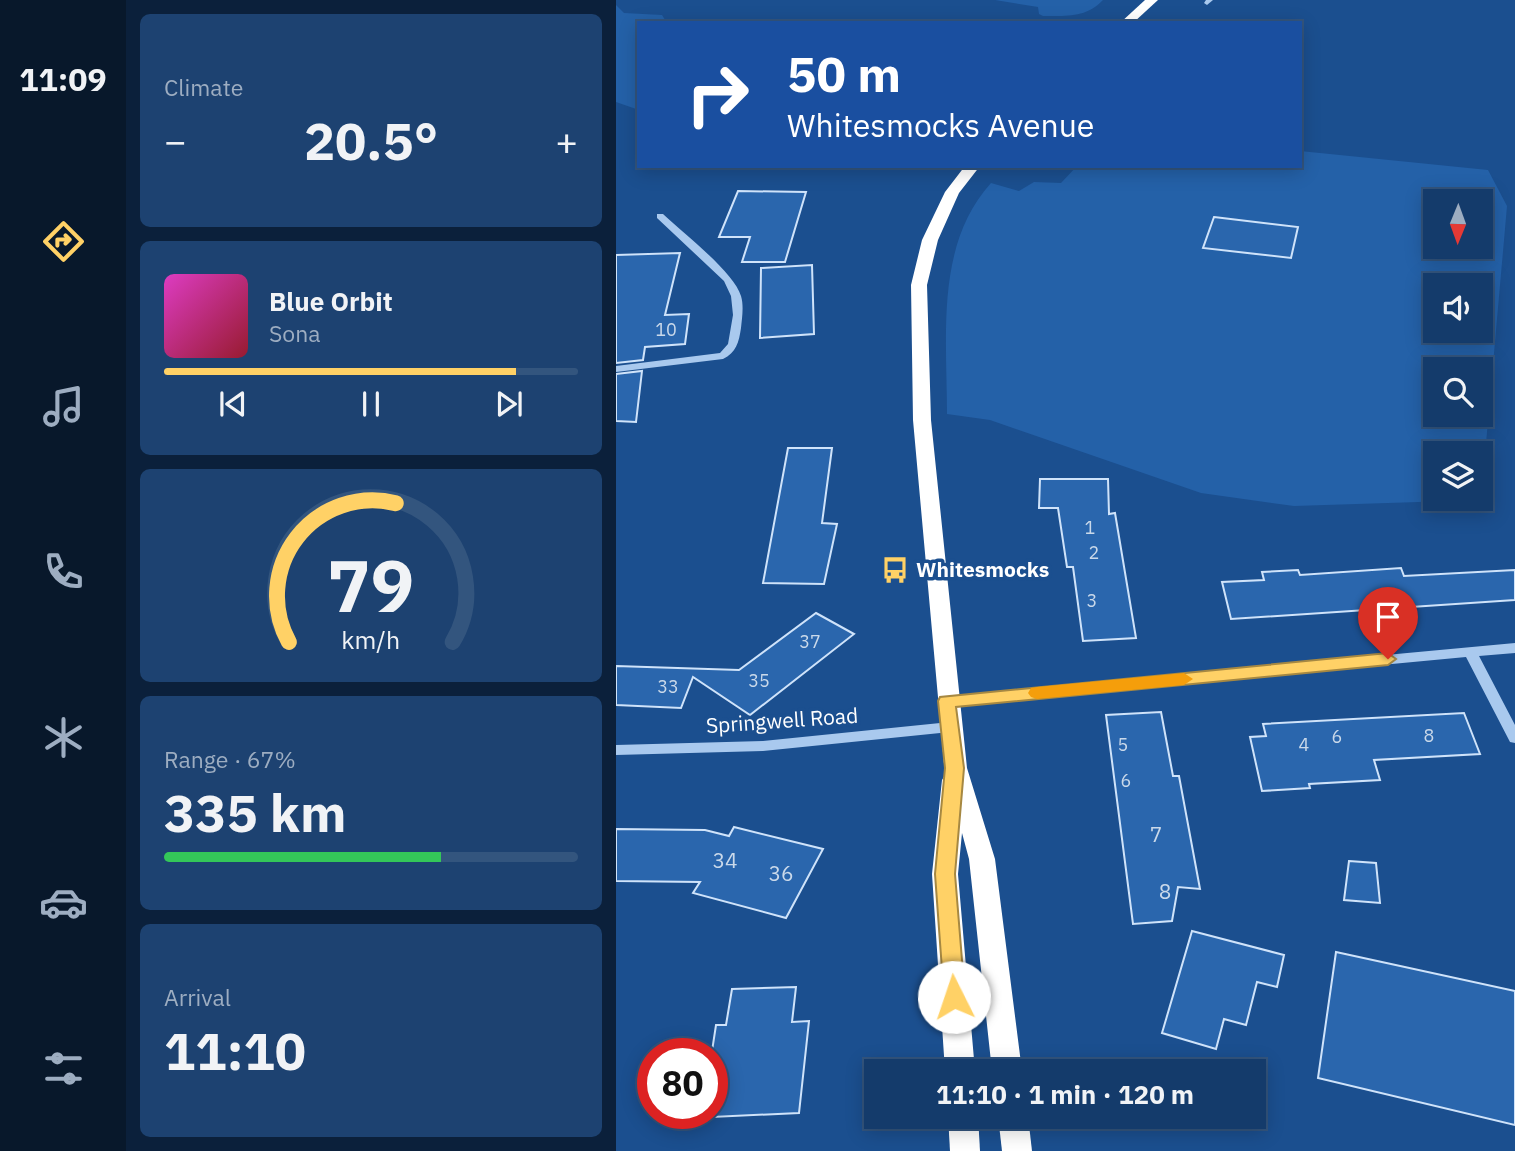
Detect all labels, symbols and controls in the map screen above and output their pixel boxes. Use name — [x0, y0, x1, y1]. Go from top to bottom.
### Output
text: 50 m — [787, 42, 901, 105]
icon: right — [672, 49, 763, 140]
text: 11:09 — [19, 58, 107, 100]
text: Climate — [164, 72, 243, 102]
text: Whitesmocks Avenue — [787, 104, 1094, 146]
text: 20.5° — [304, 107, 438, 174]
text: − — [164, 116, 187, 165]
text: + — [555, 116, 578, 165]
north arrow — [1423, 189, 1493, 259]
map controls — [1423, 189, 1493, 511]
icon: directions — [39, 217, 88, 266]
button: sound — [1423, 273, 1493, 343]
text: Blue Orbit — [269, 284, 393, 318]
text: Sona — [269, 318, 321, 348]
house number: 10 — [655, 318, 677, 341]
button: search — [1423, 357, 1493, 427]
icon: music — [39, 382, 88, 431]
icon: previous — [214, 385, 252, 423]
icon: pause — [352, 385, 390, 423]
icon: next — [490, 385, 528, 423]
button: layers — [1423, 441, 1493, 511]
house number: 1 — [1085, 516, 1095, 539]
text: 79 — [327, 537, 415, 632]
house number: 2 — [1089, 541, 1099, 564]
icon: phone — [39, 547, 88, 596]
bus stop icon: Whitesmocks — [880, 555, 910, 585]
place label: Whitesmocks — [916, 555, 1049, 583]
pin — [1358, 587, 1418, 659]
house number: 3 — [1087, 589, 1097, 612]
icon: arrive — [1369, 598, 1407, 636]
text: km/h — [342, 622, 400, 655]
house number: 37 — [799, 630, 821, 653]
house number: 35 — [748, 669, 770, 692]
house number: 33 — [657, 675, 679, 698]
street label: Springwell Road — [705, 701, 859, 739]
icon: climate — [39, 713, 88, 762]
house number: 8 — [1424, 724, 1434, 747]
house number: 6 — [1332, 725, 1342, 748]
house number: 5 — [1118, 733, 1128, 756]
house number: 4 — [1299, 733, 1310, 756]
text: Range · 67% — [164, 744, 296, 774]
house number: 6 — [1121, 769, 1131, 792]
text: 335 km — [164, 779, 346, 846]
house number: 7 — [1150, 820, 1162, 848]
house number: 34 — [712, 846, 738, 874]
house number: 36 — [768, 859, 794, 887]
house number: 8 — [1159, 877, 1171, 905]
icon: car — [39, 878, 88, 927]
position arrow — [917, 960, 991, 1034]
text: Arrival — [164, 982, 231, 1012]
text: 11:10 — [164, 1017, 306, 1084]
speed limit sign: 80 — [637, 1038, 728, 1129]
icon: filters — [39, 1044, 88, 1093]
text: 11:10 · 1 min · 120 m — [936, 1077, 1194, 1111]

